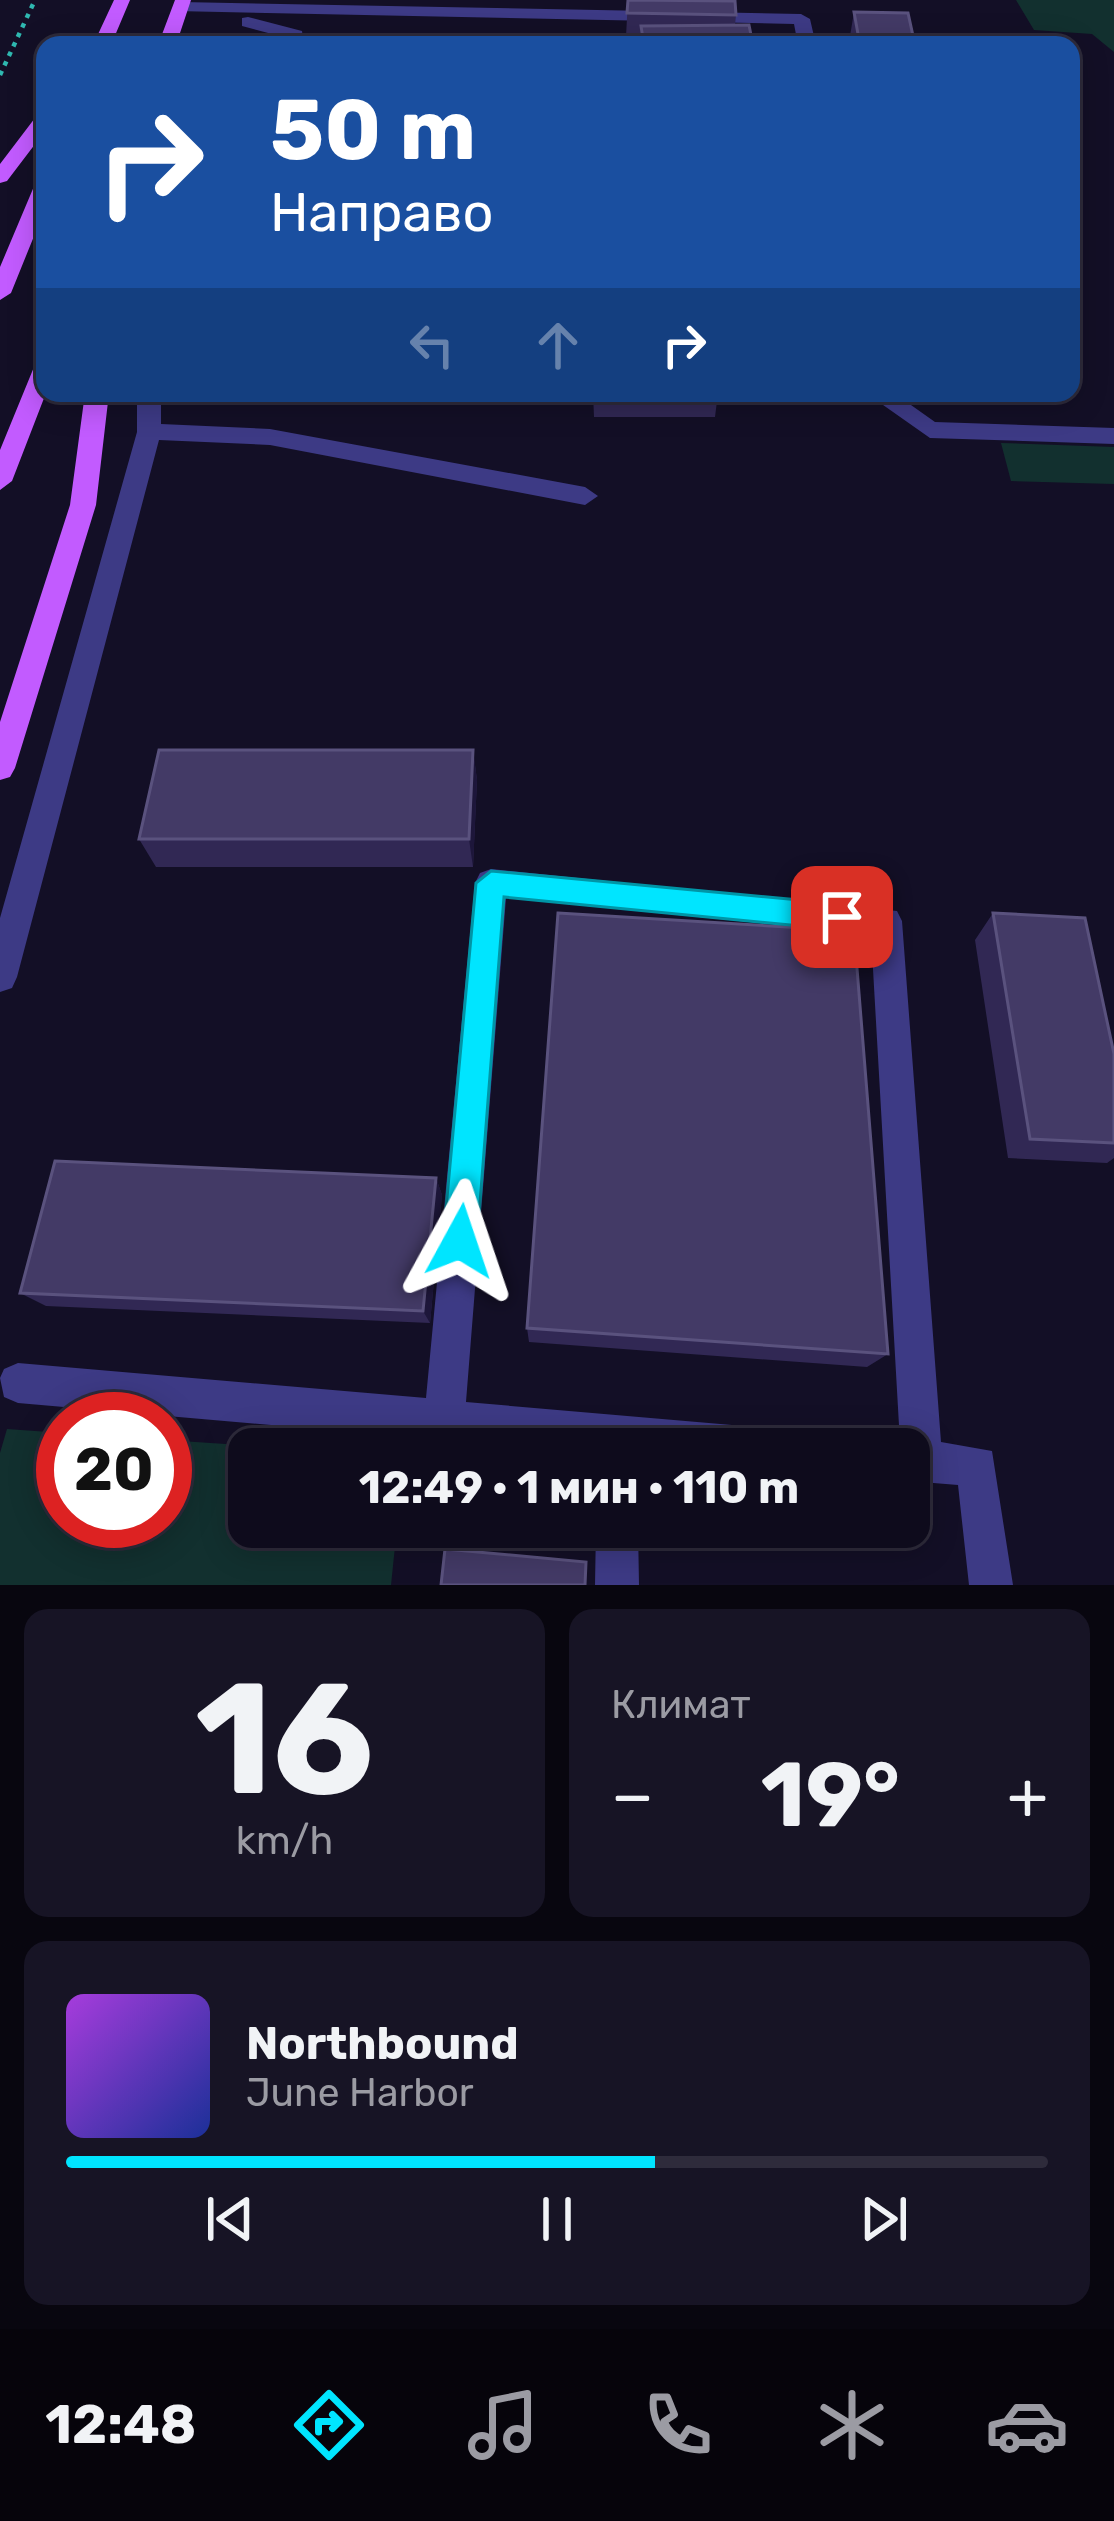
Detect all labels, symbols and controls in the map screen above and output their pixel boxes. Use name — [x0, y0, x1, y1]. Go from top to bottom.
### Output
text: 50 m — [270, 80, 476, 180]
icon: right — [72, 84, 228, 240]
text: Направо — [270, 181, 494, 245]
icon: left — [399, 312, 465, 378]
icon: ahead — [525, 312, 591, 378]
icon: right — [651, 312, 717, 378]
pin — [791, 866, 893, 968]
icon: arrive — [809, 884, 875, 950]
position arrow — [397, 1178, 523, 1304]
speed limit sign: 20 — [36, 1392, 192, 1548]
text: 12:49 · 1 мин · 110 m — [359, 1461, 799, 1514]
text: 16 — [195, 1647, 374, 1832]
text: Климат — [611, 1682, 750, 1728]
text: 19° — [761, 1742, 900, 1849]
text: − — [611, 1756, 654, 1835]
text: + — [1007, 1756, 1048, 1835]
text: km/h — [236, 1818, 333, 1864]
text: Northbound — [246, 2017, 519, 2070]
text: June Harbor — [246, 2070, 474, 2116]
icon: previous — [197, 2186, 263, 2252]
icon: pause — [524, 2186, 590, 2252]
icon: next — [851, 2186, 917, 2252]
icon: directions — [287, 2383, 371, 2467]
icon: music — [461, 2383, 545, 2467]
icon: phone — [636, 2383, 720, 2467]
icon: climate — [810, 2383, 894, 2467]
icon: car — [985, 2383, 1069, 2467]
text: 12:48 — [45, 2393, 196, 2457]

